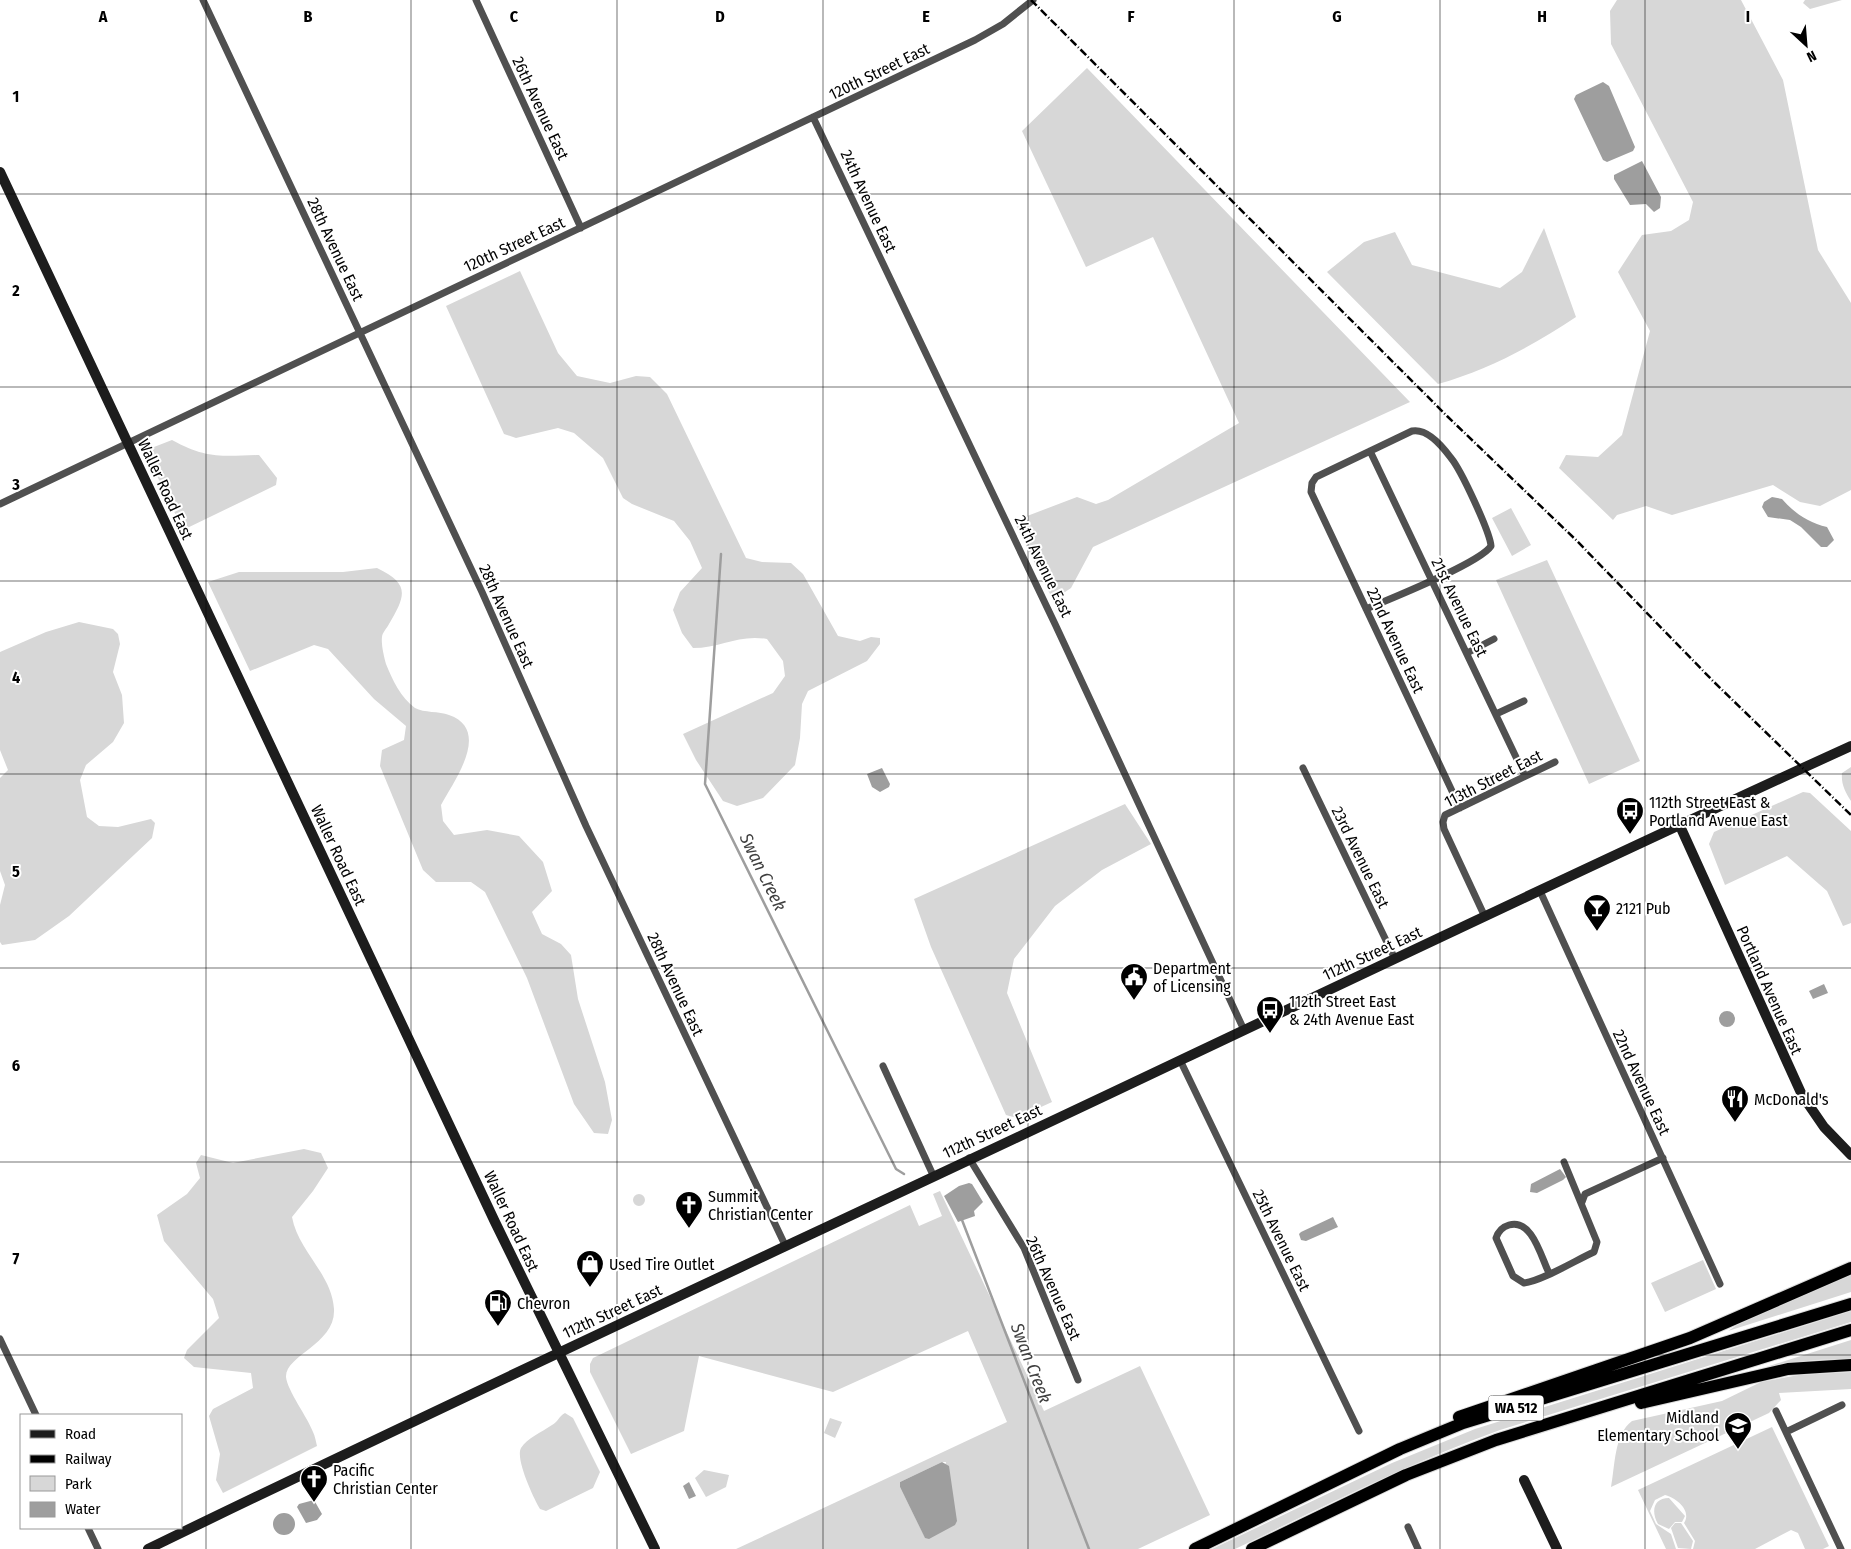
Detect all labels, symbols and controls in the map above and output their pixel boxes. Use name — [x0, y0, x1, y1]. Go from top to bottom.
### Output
text: A — [98, 7, 108, 26]
text: B — [304, 7, 313, 26]
text: C — [510, 7, 519, 26]
text: D — [715, 7, 725, 26]
text: E — [922, 7, 930, 26]
text: F — [1127, 7, 1135, 26]
text: G — [1332, 7, 1342, 26]
text: H — [1537, 7, 1547, 26]
text: I — [1746, 7, 1750, 26]
north arrow — [1781, 20, 1831, 70]
street label: 120th Street East — [826, 39, 933, 104]
text: N — [1804, 47, 1819, 66]
street label: 26th Avenue East — [508, 54, 573, 163]
text: 1 — [13, 87, 19, 106]
street label: 24th Avenue East — [837, 147, 901, 256]
street label: 28th Avenue East — [303, 195, 368, 304]
street label: 120th Street East — [461, 212, 568, 276]
text: 2 — [11, 281, 20, 300]
street label: Waller Road East — [134, 436, 197, 543]
text: 3 — [11, 475, 20, 494]
street label: 24th Avenue East — [1011, 512, 1077, 621]
street label: 21st Avenue East — [1427, 555, 1492, 660]
street label: 28th Avenue East — [475, 561, 538, 672]
street label: 22nd Avenue East — [1363, 585, 1429, 697]
text: 4 — [12, 668, 20, 687]
street label: 113th Street East — [1441, 745, 1546, 811]
place label: 112th Street East & Portland Avenue East — [1649, 793, 1788, 830]
bus stop icon: 112th Street East & Portland Avenue East — [1615, 796, 1645, 835]
street label: Waller Road East — [307, 802, 370, 909]
street label: 23rd Avenue East — [1328, 803, 1394, 912]
water label: Swan Creek — [734, 829, 791, 915]
text: 5 — [12, 862, 20, 881]
bar icon: 2121 Pub — [1582, 893, 1612, 932]
place label: 2121 Pub — [1616, 899, 1671, 918]
street label: 112th Street East — [1320, 922, 1425, 985]
street label: Portland Avenue East — [1733, 923, 1807, 1058]
street label: 28th Avenue East — [643, 930, 708, 1039]
place label: Department of Licensing — [1153, 959, 1232, 996]
public building icon: Department of Licensing — [1119, 962, 1149, 1001]
place label: 112th Street East & 24th Avenue East — [1289, 992, 1415, 1029]
bus stop icon: 112th Street East & 24th Avenue East — [1255, 995, 1285, 1034]
street label: 22nd Avenue East — [1609, 1027, 1675, 1139]
text: 6 — [12, 1056, 20, 1075]
restaurant icon: McDonald's — [1720, 1084, 1750, 1123]
place label: McDonald's — [1754, 1090, 1829, 1109]
street label: 112th Street East — [940, 1100, 1045, 1163]
street label: Waller Road East — [480, 1168, 543, 1275]
street label: 25th Avenue East — [1249, 1186, 1315, 1295]
place label: Summit Christian Center — [708, 1187, 813, 1224]
church icon: Summit Christian Center — [674, 1190, 704, 1229]
street label: 26th Avenue East — [1022, 1233, 1085, 1344]
text: 7 — [13, 1249, 20, 1268]
shop icon: Used Tire Outlet — [575, 1249, 605, 1288]
place label: Used Tire Outlet — [609, 1255, 715, 1274]
street label: 112th Street East — [560, 1280, 665, 1343]
fuel station icon: Chevron — [483, 1288, 513, 1327]
place label: Chevron — [517, 1294, 570, 1313]
water label: Swan Creek — [1005, 1319, 1056, 1406]
road number: WA 512 — [1488, 1396, 1544, 1420]
place label: Midland Elementary School — [1597, 1408, 1719, 1445]
school or university icon: Midland Elementary School — [1723, 1411, 1753, 1450]
legend — [20, 1414, 182, 1529]
text: Road — [65, 1425, 96, 1443]
text: Railway — [65, 1450, 112, 1468]
place label: Pacific Christian Center — [333, 1461, 438, 1498]
church icon: Pacific Christian Center — [299, 1464, 329, 1503]
text: Park — [65, 1475, 92, 1493]
text: Water — [65, 1500, 101, 1518]

